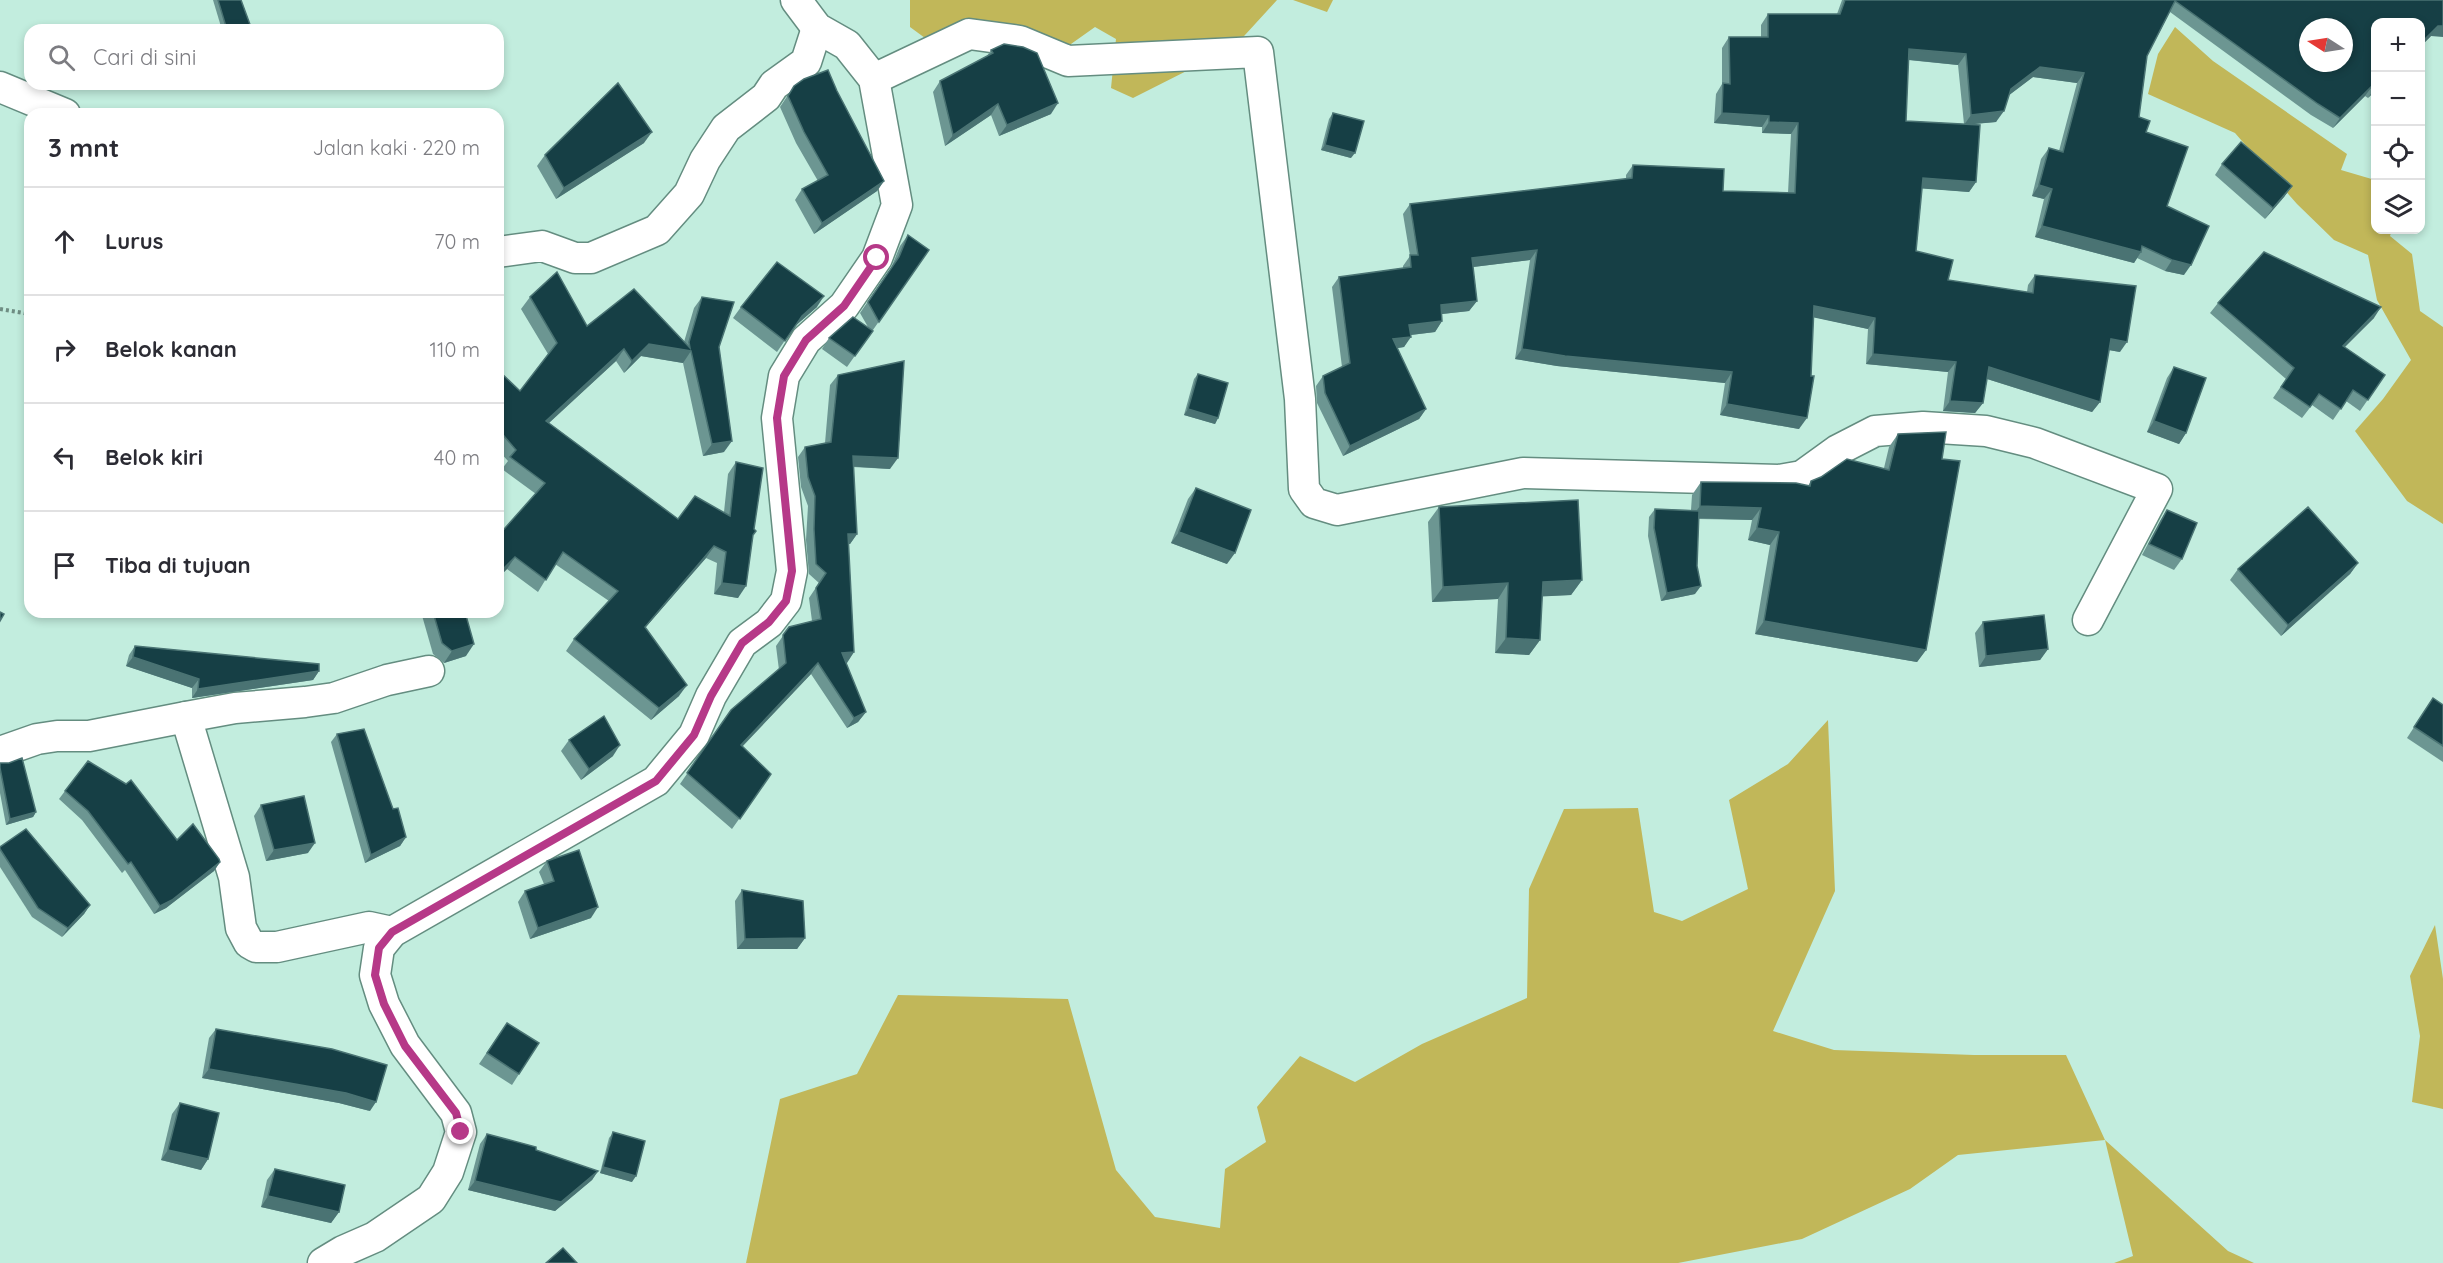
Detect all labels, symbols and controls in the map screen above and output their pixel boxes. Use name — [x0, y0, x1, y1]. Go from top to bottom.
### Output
north arrow — [2299, 18, 2353, 72]
map controls — [2371, 18, 2425, 234]
button: + — [2371, 18, 2425, 72]
search box — [24, 24, 504, 90]
icon: search — [45, 41, 78, 74]
text: Cari di sini — [93, 43, 196, 71]
button: − — [2371, 72, 2425, 126]
button: locate — [2371, 126, 2425, 180]
text: 3 mnt — [48, 131, 119, 164]
text: Jalan kaki · 220 m — [312, 135, 480, 160]
button: layers — [2371, 180, 2425, 234]
icon: ahead — [48, 225, 81, 258]
text: Lurus — [105, 227, 163, 255]
text: 70 m — [434, 229, 480, 254]
route start — [863, 244, 889, 270]
icon: right — [48, 333, 81, 366]
text: Belok kanan — [105, 335, 237, 363]
text: 110 m — [430, 337, 480, 362]
icon: left — [48, 441, 81, 474]
text: Belok kiri — [105, 443, 203, 471]
text: 40 m — [434, 445, 480, 470]
icon: arrive — [48, 549, 81, 582]
text: Tiba di tujuan — [105, 551, 251, 579]
route end — [447, 1118, 473, 1144]

